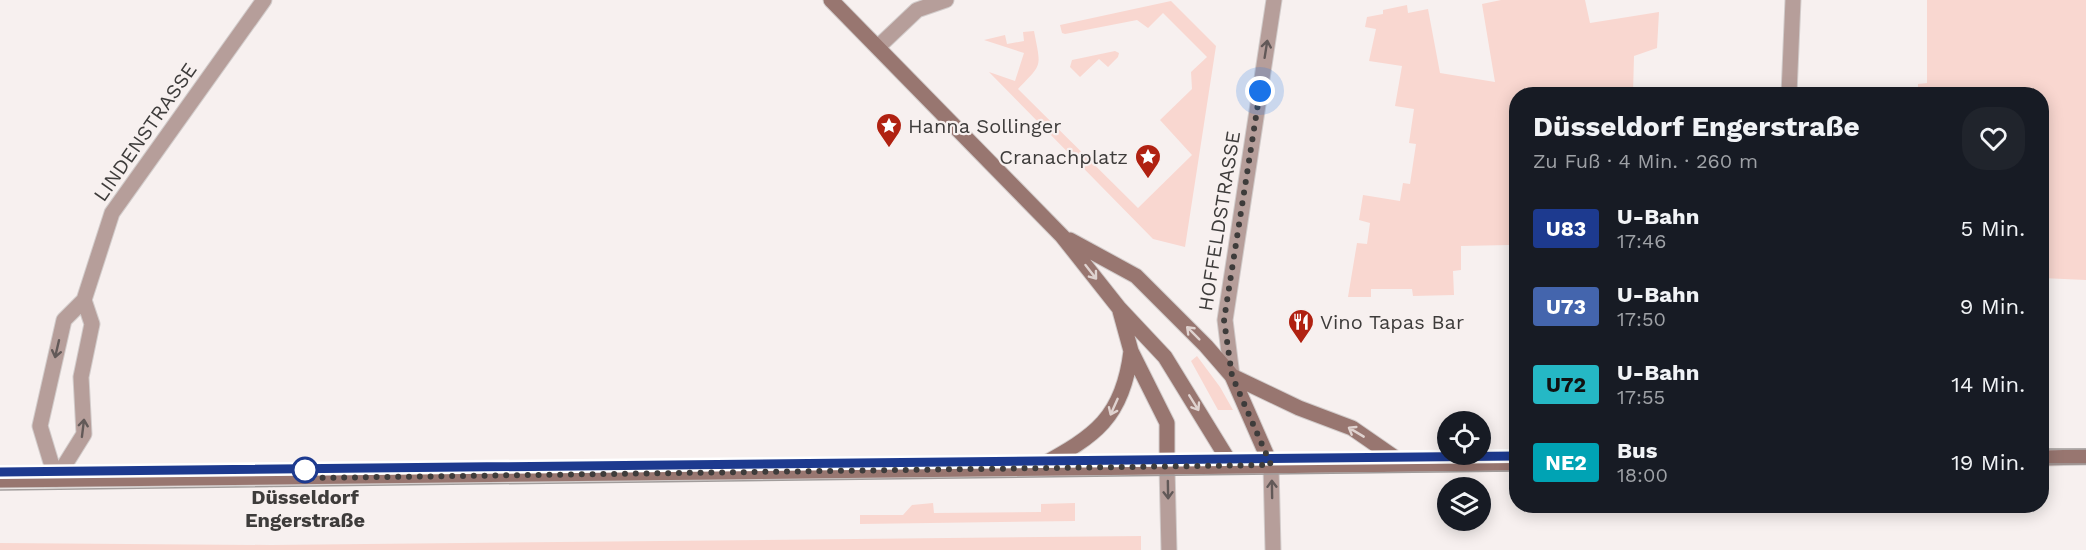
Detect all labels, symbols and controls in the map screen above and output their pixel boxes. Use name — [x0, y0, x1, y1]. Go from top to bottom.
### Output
one-way arrow — [1261, 39, 1272, 59]
street label: LINDENSTRASSE — [88, 58, 202, 206]
your location — [1245, 76, 1275, 106]
button: heart — [1962, 107, 2025, 170]
text: Düsseldorf Engerstraße — [1533, 110, 1860, 143]
place icon: Hanna Sollinger — [874, 111, 904, 149]
place label: Hanna Sollinger — [908, 114, 1061, 138]
street label: HOFFELDSTRASSE — [1193, 129, 1245, 313]
place icon: Cranachplatz — [1133, 142, 1163, 180]
place label: Cranachplatz — [999, 145, 1128, 169]
text: Zu Fuß · 4 Min. · 260 m — [1533, 149, 1758, 173]
text: U-Bahn — [1617, 204, 1699, 229]
text: U83 — [1546, 216, 1586, 241]
text: 5 Min. — [1961, 216, 2025, 241]
text: 17:46 — [1617, 229, 1666, 253]
one-way arrow — [1084, 264, 1097, 280]
text: U-Bahn — [1617, 282, 1699, 307]
text: U73 — [1546, 294, 1586, 319]
text: 9 Min. — [1960, 294, 2025, 319]
restaurant icon: Vino Tapas Bar — [1286, 307, 1316, 345]
text: 17:50 — [1617, 307, 1666, 331]
place label: Vino Tapas Bar — [1320, 310, 1464, 334]
one-way arrow — [1185, 326, 1200, 341]
one-way arrow — [51, 339, 62, 358]
text: U-Bahn — [1617, 360, 1699, 385]
text: U72 — [1546, 372, 1586, 397]
text: 14 Min. — [1951, 372, 2025, 397]
text: 17:55 — [1617, 385, 1665, 409]
one-way arrow — [1188, 394, 1200, 411]
one-way arrow — [1108, 397, 1119, 415]
map controls — [1437, 411, 1491, 531]
button: locate — [1437, 411, 1491, 465]
one-way arrow — [77, 419, 88, 438]
one-way arrow — [1348, 425, 1365, 437]
text: Bus — [1617, 438, 1657, 463]
text: NE2 — [1545, 450, 1587, 475]
text: 19 Min. — [1951, 450, 2025, 475]
marker: Düsseldorf Engerstraße — [292, 457, 318, 483]
text: 18:00 — [1617, 463, 1668, 487]
button: layers — [1437, 477, 1491, 531]
one-way arrow — [1162, 480, 1174, 500]
one-way arrow — [1266, 480, 1277, 500]
place label: Düsseldorf Engerstraße — [245, 485, 365, 532]

